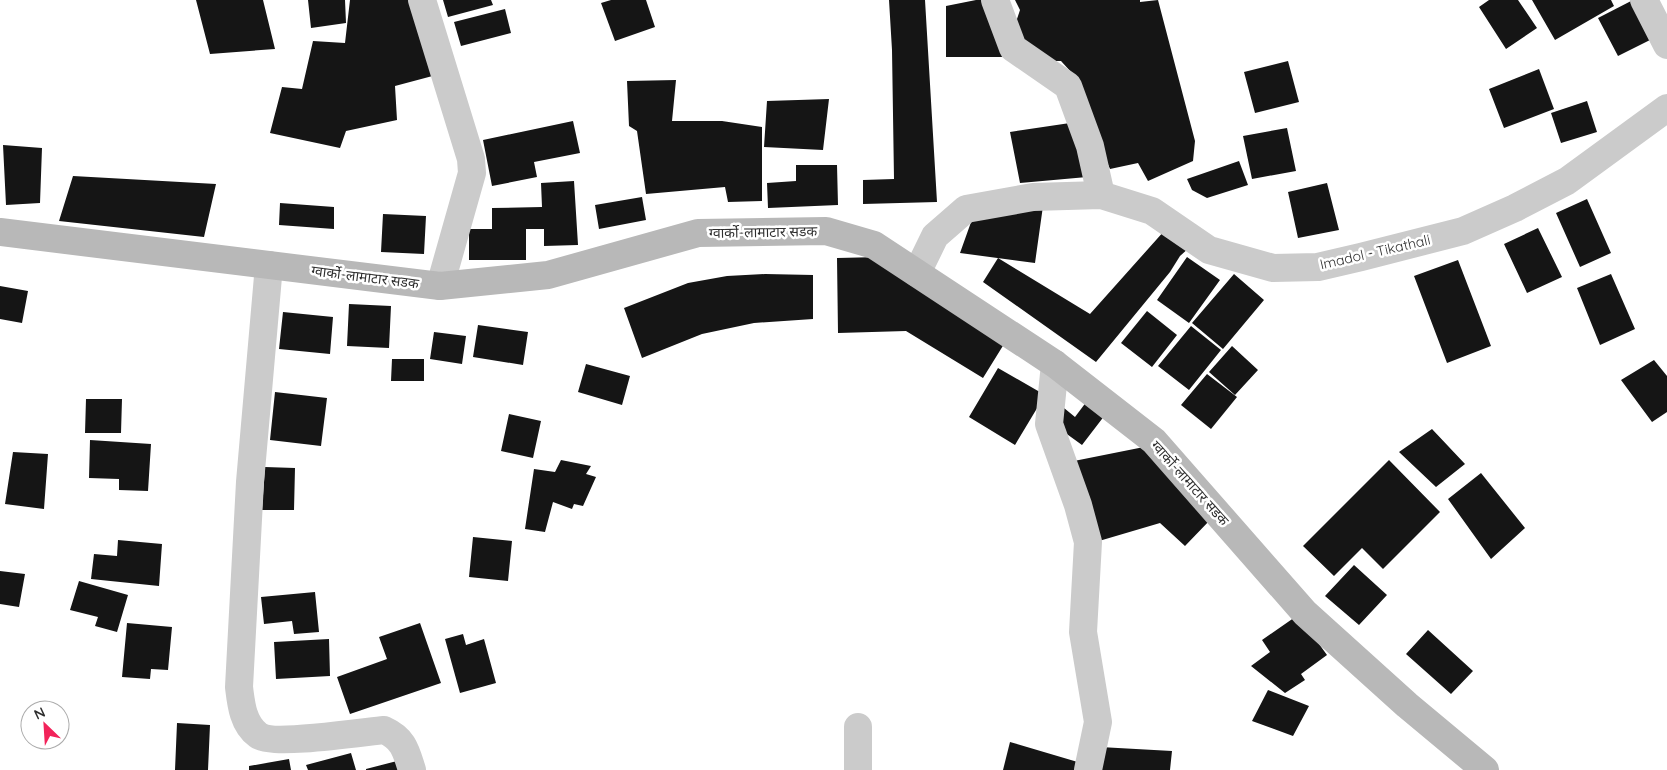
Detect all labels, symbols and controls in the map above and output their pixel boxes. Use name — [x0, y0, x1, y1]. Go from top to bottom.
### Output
street label: ग्वार्को-लामाटार सडक — [709, 222, 818, 242]
street label: Imadol - Tikathali — [1318, 231, 1432, 273]
street label: ग्वार्को-लामाटार सडक — [310, 261, 420, 293]
street label: ग्वार्को-लामाटार सडक — [1147, 437, 1233, 529]
north arrow — [20, 700, 70, 750]
text: N — [31, 703, 48, 724]

